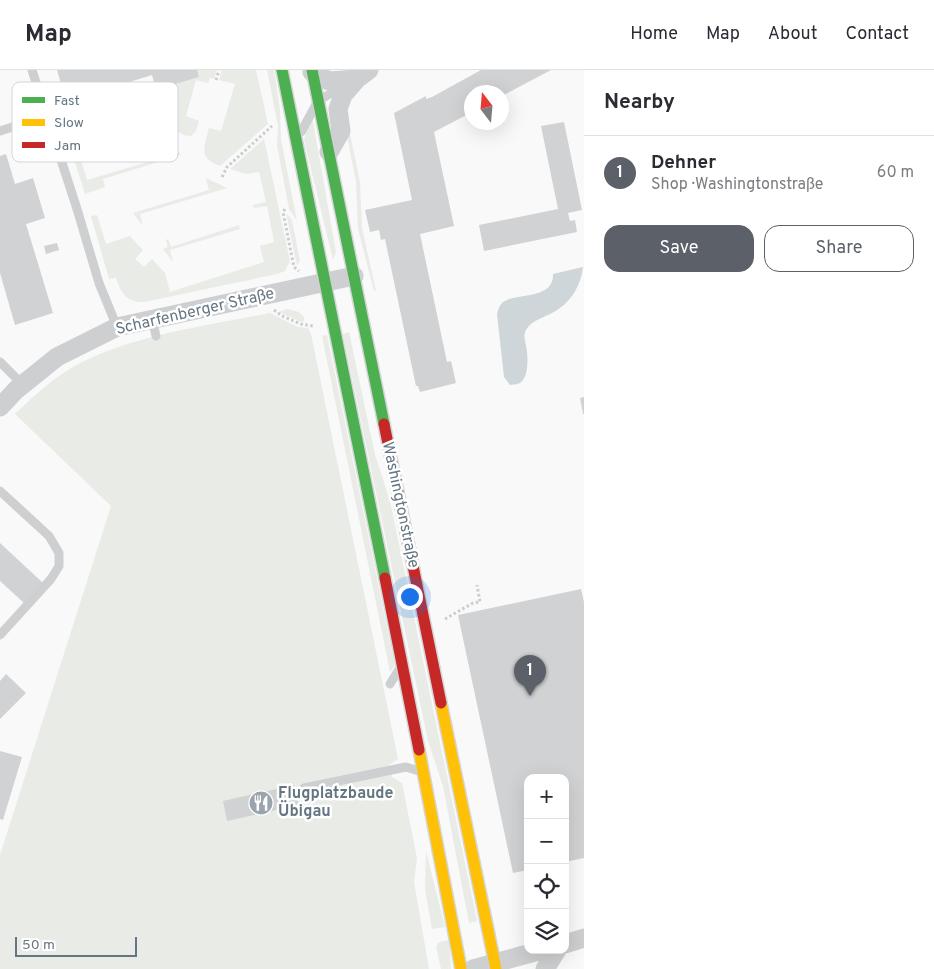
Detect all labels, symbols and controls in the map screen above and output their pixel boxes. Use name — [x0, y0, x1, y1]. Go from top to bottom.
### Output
text: Map — [25, 20, 72, 50]
text: Home — [630, 23, 678, 46]
text: Map — [706, 23, 740, 46]
text: About — [768, 23, 817, 46]
text: Contact — [845, 23, 909, 46]
legend — [12, 82, 178, 162]
north arrow — [464, 85, 509, 130]
text: Nearby — [604, 89, 675, 116]
text: Fast — [54, 93, 80, 110]
text: Slow — [54, 115, 84, 132]
text: Jam — [54, 138, 81, 155]
text: Dehner — [651, 151, 716, 175]
text: 1 — [617, 163, 623, 183]
text: 60 m — [877, 163, 914, 183]
text: Shop · Washingtonstraße — [651, 175, 823, 195]
button: Save — [604, 225, 754, 272]
button: Share — [764, 225, 914, 272]
street label: Scharfenberger Straße — [114, 284, 276, 340]
street label: Washingtonstraße — [377, 440, 423, 570]
your location — [397, 584, 423, 610]
pin: 1 — [514, 655, 546, 696]
map controls — [524, 774, 569, 954]
button: + — [524, 774, 569, 819]
place label: Flugplatzbaude Übigau — [278, 784, 394, 822]
restaurant icon: Flugplatzbaude Übigau — [248, 790, 274, 816]
button: − — [524, 819, 569, 864]
button: locate — [524, 864, 569, 909]
button: layers — [524, 909, 569, 954]
scale bar — [15, 934, 138, 957]
text: 50 m — [22, 937, 55, 954]

